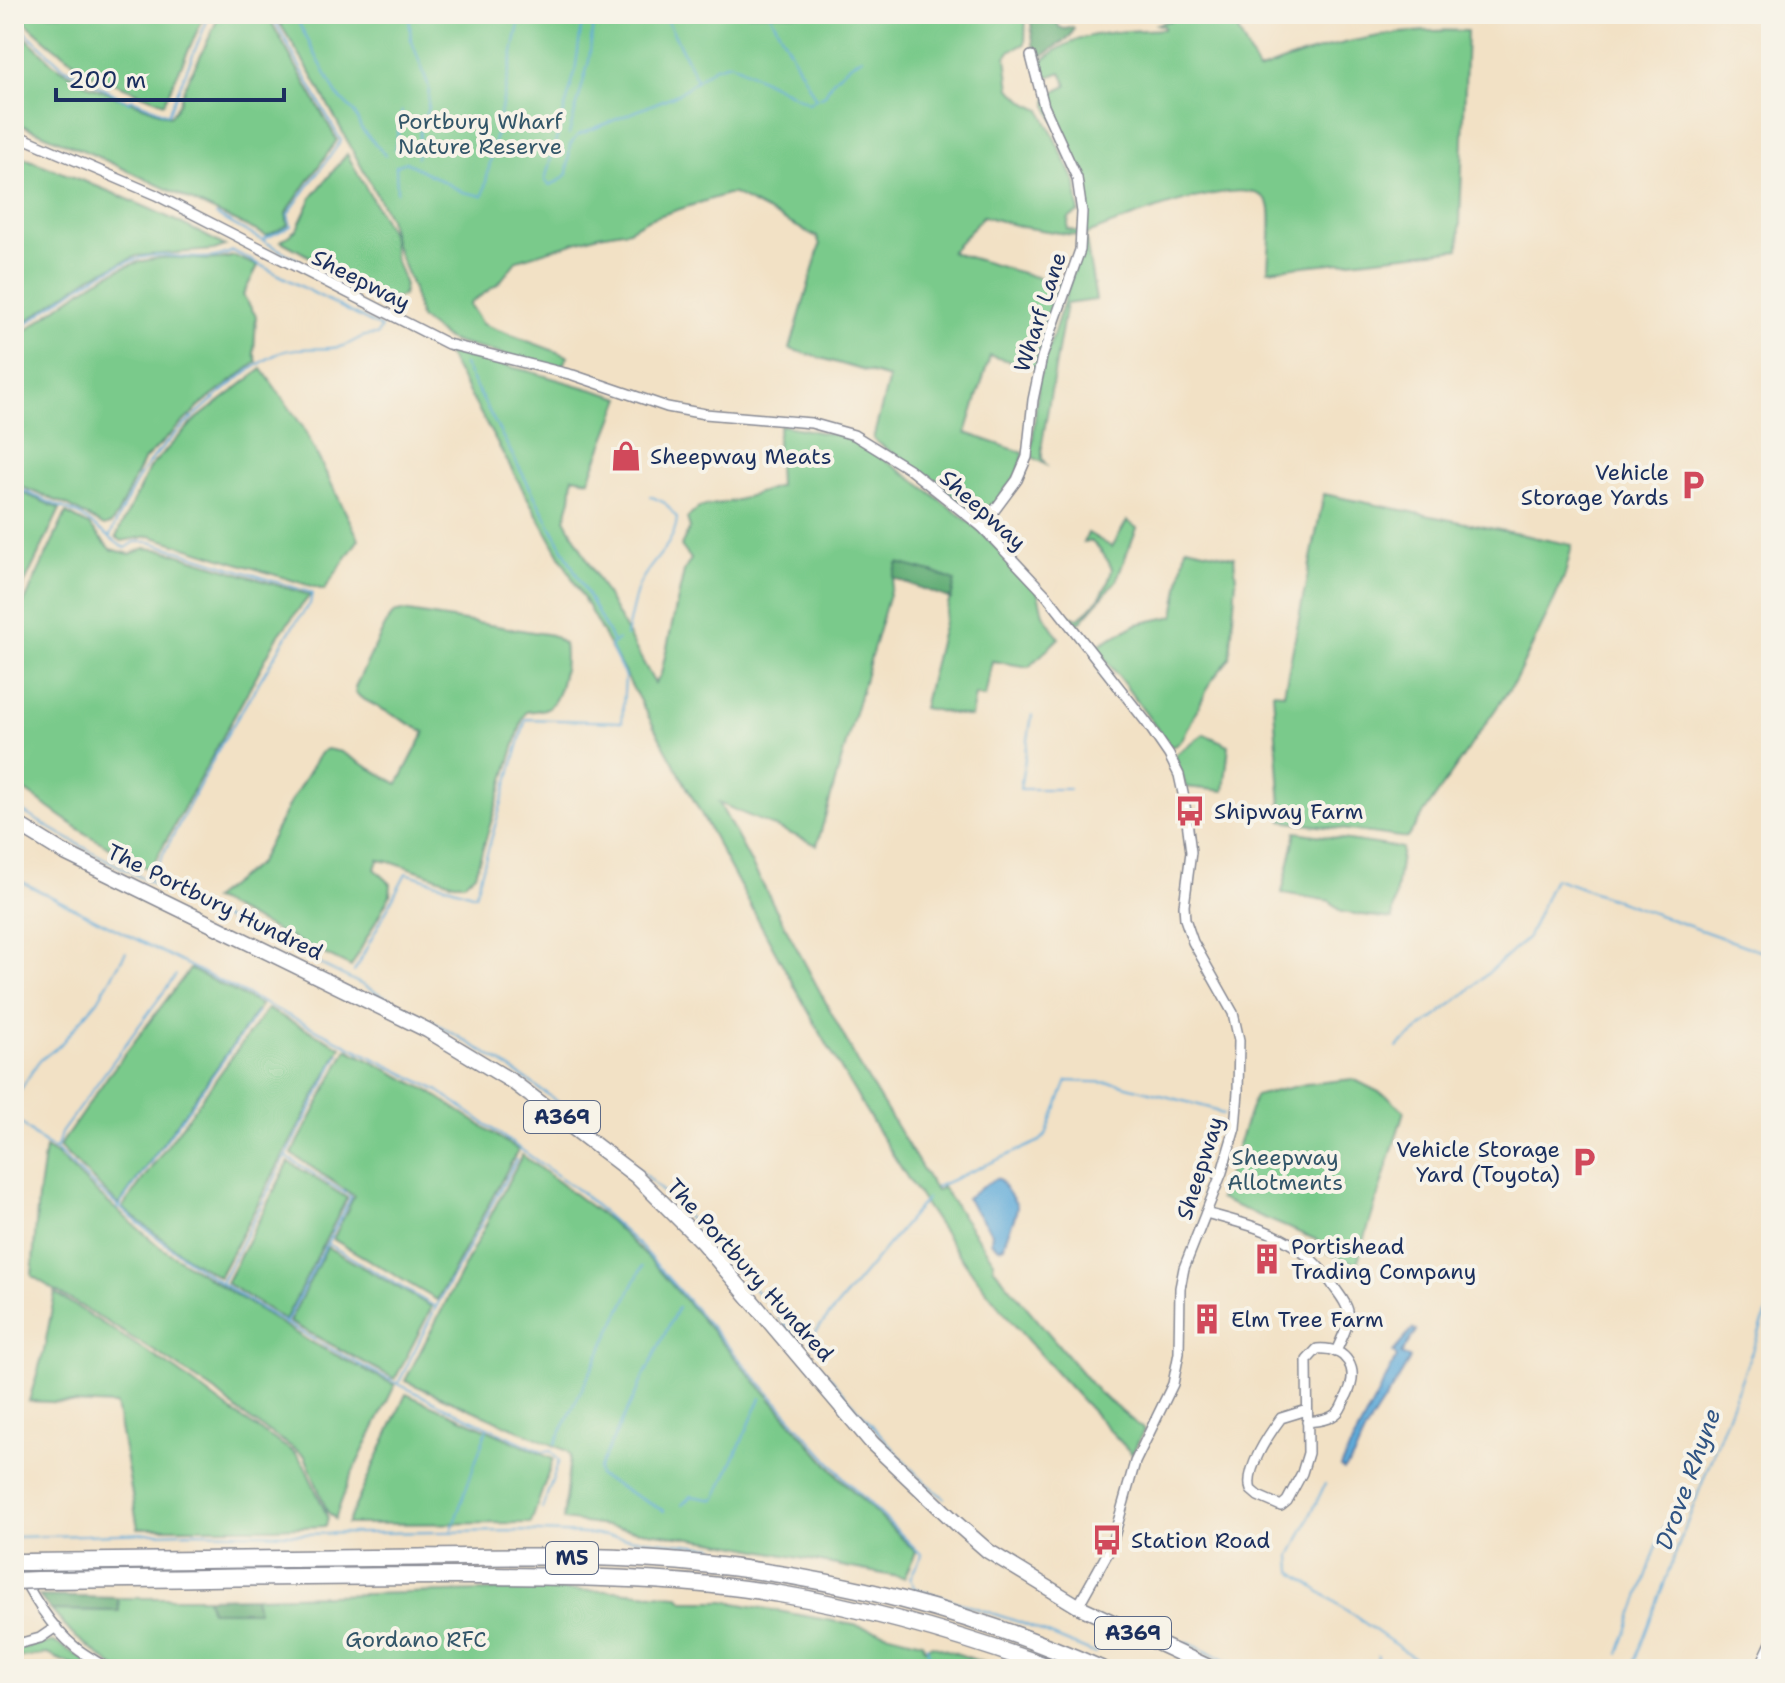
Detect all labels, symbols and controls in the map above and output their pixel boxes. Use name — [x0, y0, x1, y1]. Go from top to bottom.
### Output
scale bar — [56, 52, 284, 102]
text: 200 m — [68, 64, 146, 96]
park label: Portbury Wharf Nature Reserve — [397, 107, 564, 161]
street label: Sheepway — [307, 243, 415, 317]
street label: Wharf Lane — [1007, 248, 1073, 376]
shop icon: Sheepway Meats — [609, 439, 643, 473]
place label: Sheepway Meats — [650, 442, 832, 471]
place label: Vehicle Storage Yards — [1521, 458, 1669, 512]
street label: Sheepway — [934, 463, 1032, 557]
parking icon: Vehicle Storage Yards — [1676, 468, 1710, 502]
bus stop icon: Shipway Farm — [1173, 794, 1207, 828]
place label: Shipway Farm — [1214, 797, 1363, 826]
street label: The Portbury Hundred — [102, 837, 328, 967]
road number: A369 — [524, 1101, 600, 1133]
street label: Sheepway — [1170, 1113, 1230, 1223]
place label: Vehicle Storage Yard (Toyota) — [1396, 1135, 1560, 1189]
park label: Sheepway Allotments — [1227, 1143, 1343, 1197]
parking icon: Vehicle Storage Yard (Toyota) — [1567, 1145, 1601, 1179]
street label: The Portbury Hundred — [660, 1172, 840, 1368]
place label: Portishead Trading Company — [1291, 1232, 1476, 1286]
building icon: Portishead Trading Company — [1250, 1242, 1284, 1276]
building icon: Elm Tree Farm — [1190, 1302, 1224, 1336]
place label: Elm Tree Farm — [1231, 1305, 1384, 1334]
water label: Drove Rhyne — [1648, 1404, 1728, 1554]
bus stop icon: Station Road — [1090, 1523, 1124, 1557]
place label: Station Road — [1131, 1526, 1270, 1555]
road number: M5 — [546, 1542, 598, 1574]
road number: A369 — [1095, 1617, 1171, 1649]
park label: Gordano RFC — [345, 1625, 487, 1654]

